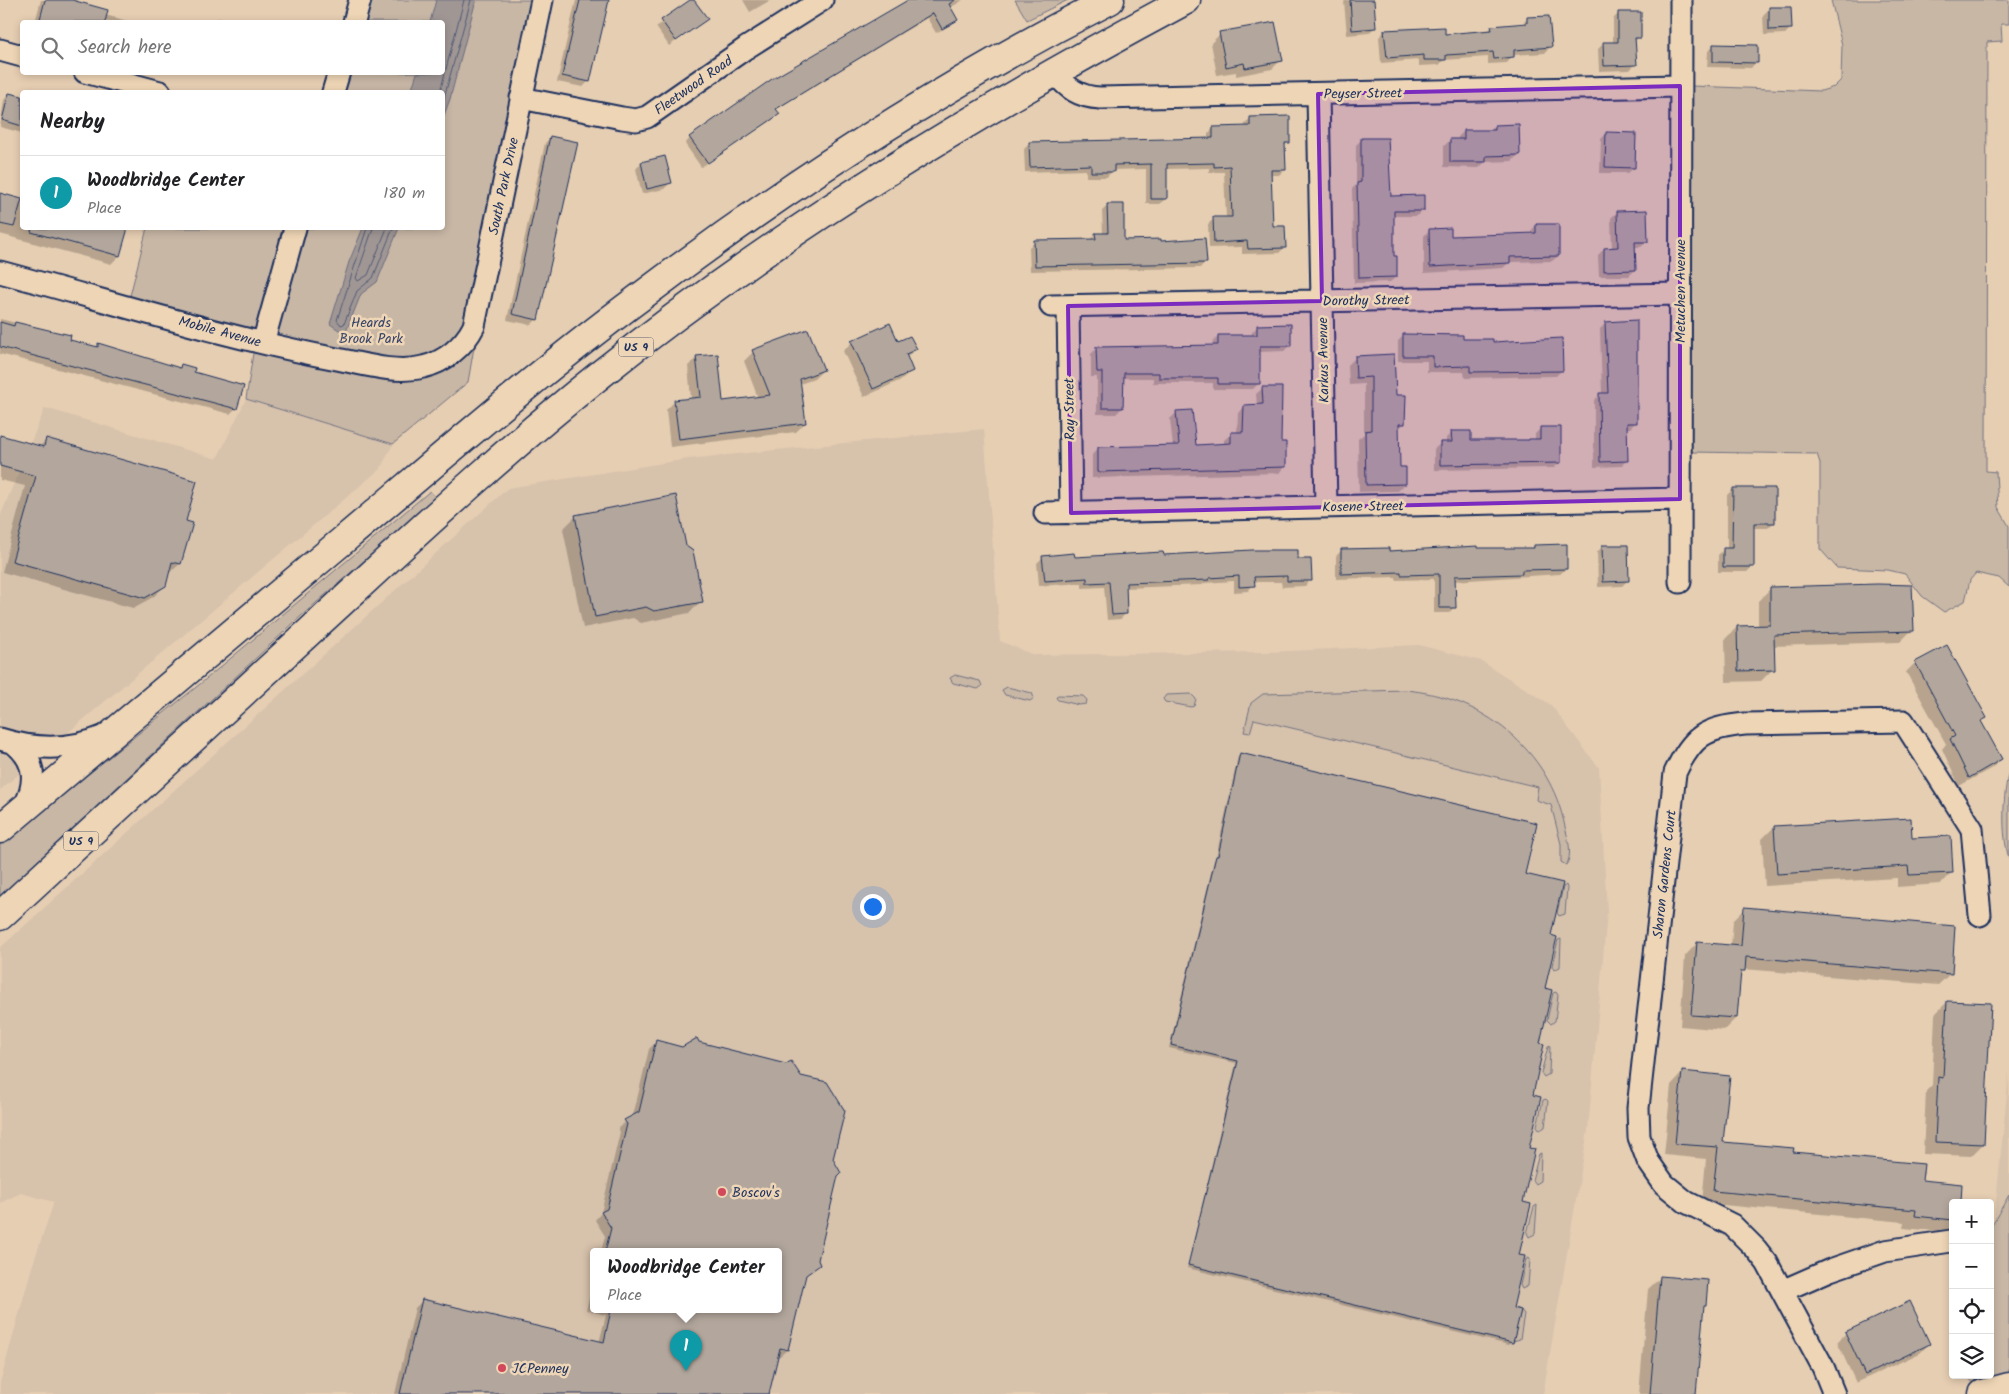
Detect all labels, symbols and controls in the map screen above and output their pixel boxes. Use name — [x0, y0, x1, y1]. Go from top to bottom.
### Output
search box — [20, 20, 445, 75]
text: Search here — [78, 33, 172, 63]
icon: search — [38, 34, 66, 62]
street label: Fleetwood Road — [650, 50, 738, 121]
street label: Peyser Street — [1324, 82, 1403, 106]
text: Nearby — [40, 106, 105, 139]
street label: South Park Drive — [483, 135, 525, 237]
text: Woodbridge Center — [87, 166, 244, 196]
text: 1 — [54, 181, 58, 206]
text: 180 m — [383, 181, 425, 206]
text: Place — [87, 196, 121, 221]
street label: Metuchen Avenue — [1670, 238, 1692, 343]
street label: Dorothy Street — [1322, 289, 1410, 313]
street label: Mobile Avenue — [176, 310, 264, 354]
park label: Heards Brook Park — [339, 312, 403, 350]
street label: Karkus Avenue — [1312, 316, 1336, 403]
road number: US 9 — [618, 338, 654, 357]
street label: Ray Street — [1058, 377, 1082, 440]
street label: Kosene Street — [1322, 495, 1405, 519]
street label: Sharon Gardens Court — [1647, 808, 1683, 939]
road number: US 9 — [64, 831, 98, 850]
your location — [860, 894, 886, 920]
place label: Boscov's — [732, 1182, 780, 1204]
marker: Boscov's — [716, 1186, 728, 1198]
map controls — [1949, 1199, 1994, 1379]
button: + — [1949, 1199, 1994, 1244]
button: − — [1949, 1244, 1994, 1289]
popup — [590, 1248, 782, 1313]
text: Woodbridge Center — [607, 1253, 765, 1283]
text: Place — [607, 1283, 642, 1308]
button: locate — [1949, 1289, 1994, 1334]
pin: 1 — [670, 1330, 702, 1371]
button: layers — [1949, 1334, 1994, 1379]
place label: JCPenney — [512, 1358, 569, 1380]
marker: JCPenney — [496, 1362, 508, 1374]

